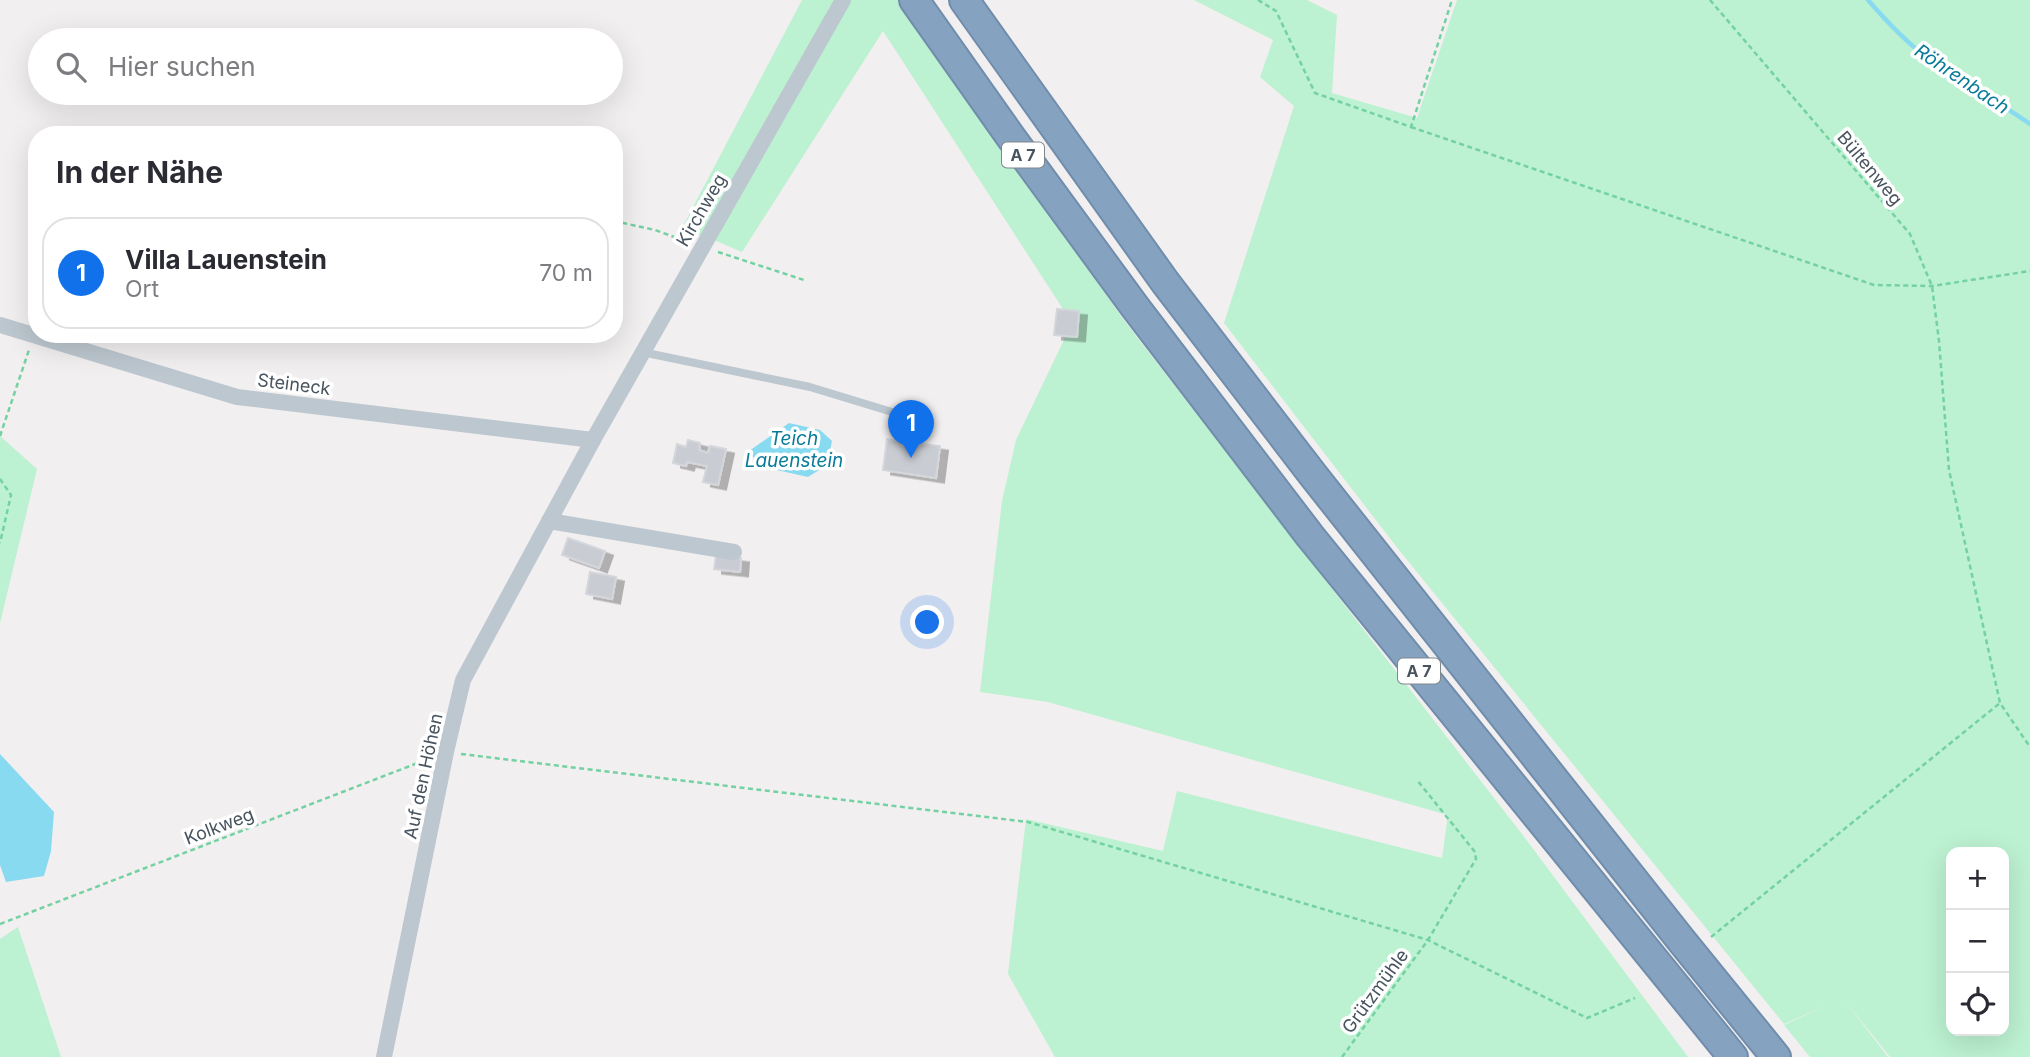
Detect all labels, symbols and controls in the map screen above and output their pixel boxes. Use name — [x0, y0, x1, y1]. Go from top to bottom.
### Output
search box — [28, 28, 623, 105]
water label: Röhrenbach — [1910, 39, 2014, 119]
icon: search — [52, 48, 90, 86]
text: Hier suchen — [108, 51, 256, 82]
street label: Bültenweg — [1833, 127, 1907, 209]
road number: A 7 — [1002, 142, 1044, 168]
text: In der Nähe — [56, 154, 223, 190]
street label: Kirchweg — [672, 170, 730, 250]
text: Villa Lauenstein — [125, 244, 327, 275]
text: 1 — [76, 259, 86, 287]
text: 70 m — [539, 259, 593, 287]
text: Ort — [125, 275, 159, 303]
street label: Steineck — [256, 369, 332, 399]
pin: 1 — [888, 400, 934, 458]
water label: Teich Lauenstein — [745, 427, 843, 472]
your location — [910, 605, 944, 639]
road number: A 7 — [1398, 658, 1440, 684]
street label: Auf den Höhen — [399, 711, 447, 841]
street label: Kolkweg — [181, 803, 257, 849]
map controls — [1946, 847, 2009, 1036]
button: + — [1946, 847, 2009, 910]
button: − — [1946, 910, 2009, 973]
street label: Grützmühle — [1338, 945, 1412, 1037]
button: locate — [1946, 973, 2009, 1036]

